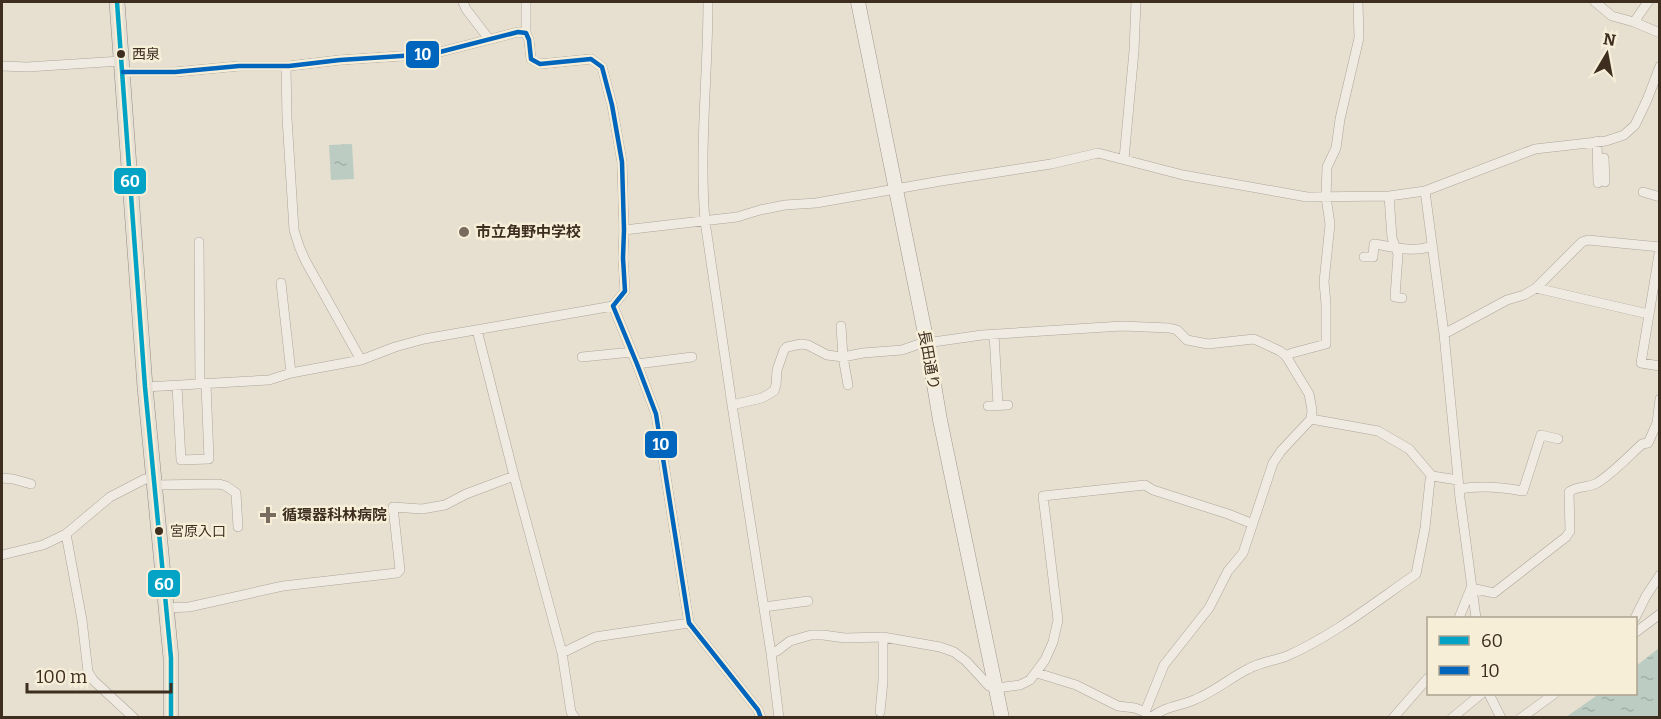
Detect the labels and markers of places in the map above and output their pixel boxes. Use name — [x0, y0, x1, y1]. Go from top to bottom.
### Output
place label: 西泉 — [132, 46, 160, 63]
marker: 西泉 — [115, 48, 127, 60]
place label: 市立角野中学校 — [476, 223, 581, 241]
marker: 市立角野中学校 — [457, 225, 471, 239]
marker: 循環器科林病院 — [259, 506, 277, 524]
place label: 循環器科林病院 — [282, 506, 387, 524]
place label: 宮原入口 — [170, 523, 226, 540]
marker: 宮原入口 — [153, 525, 165, 537]

